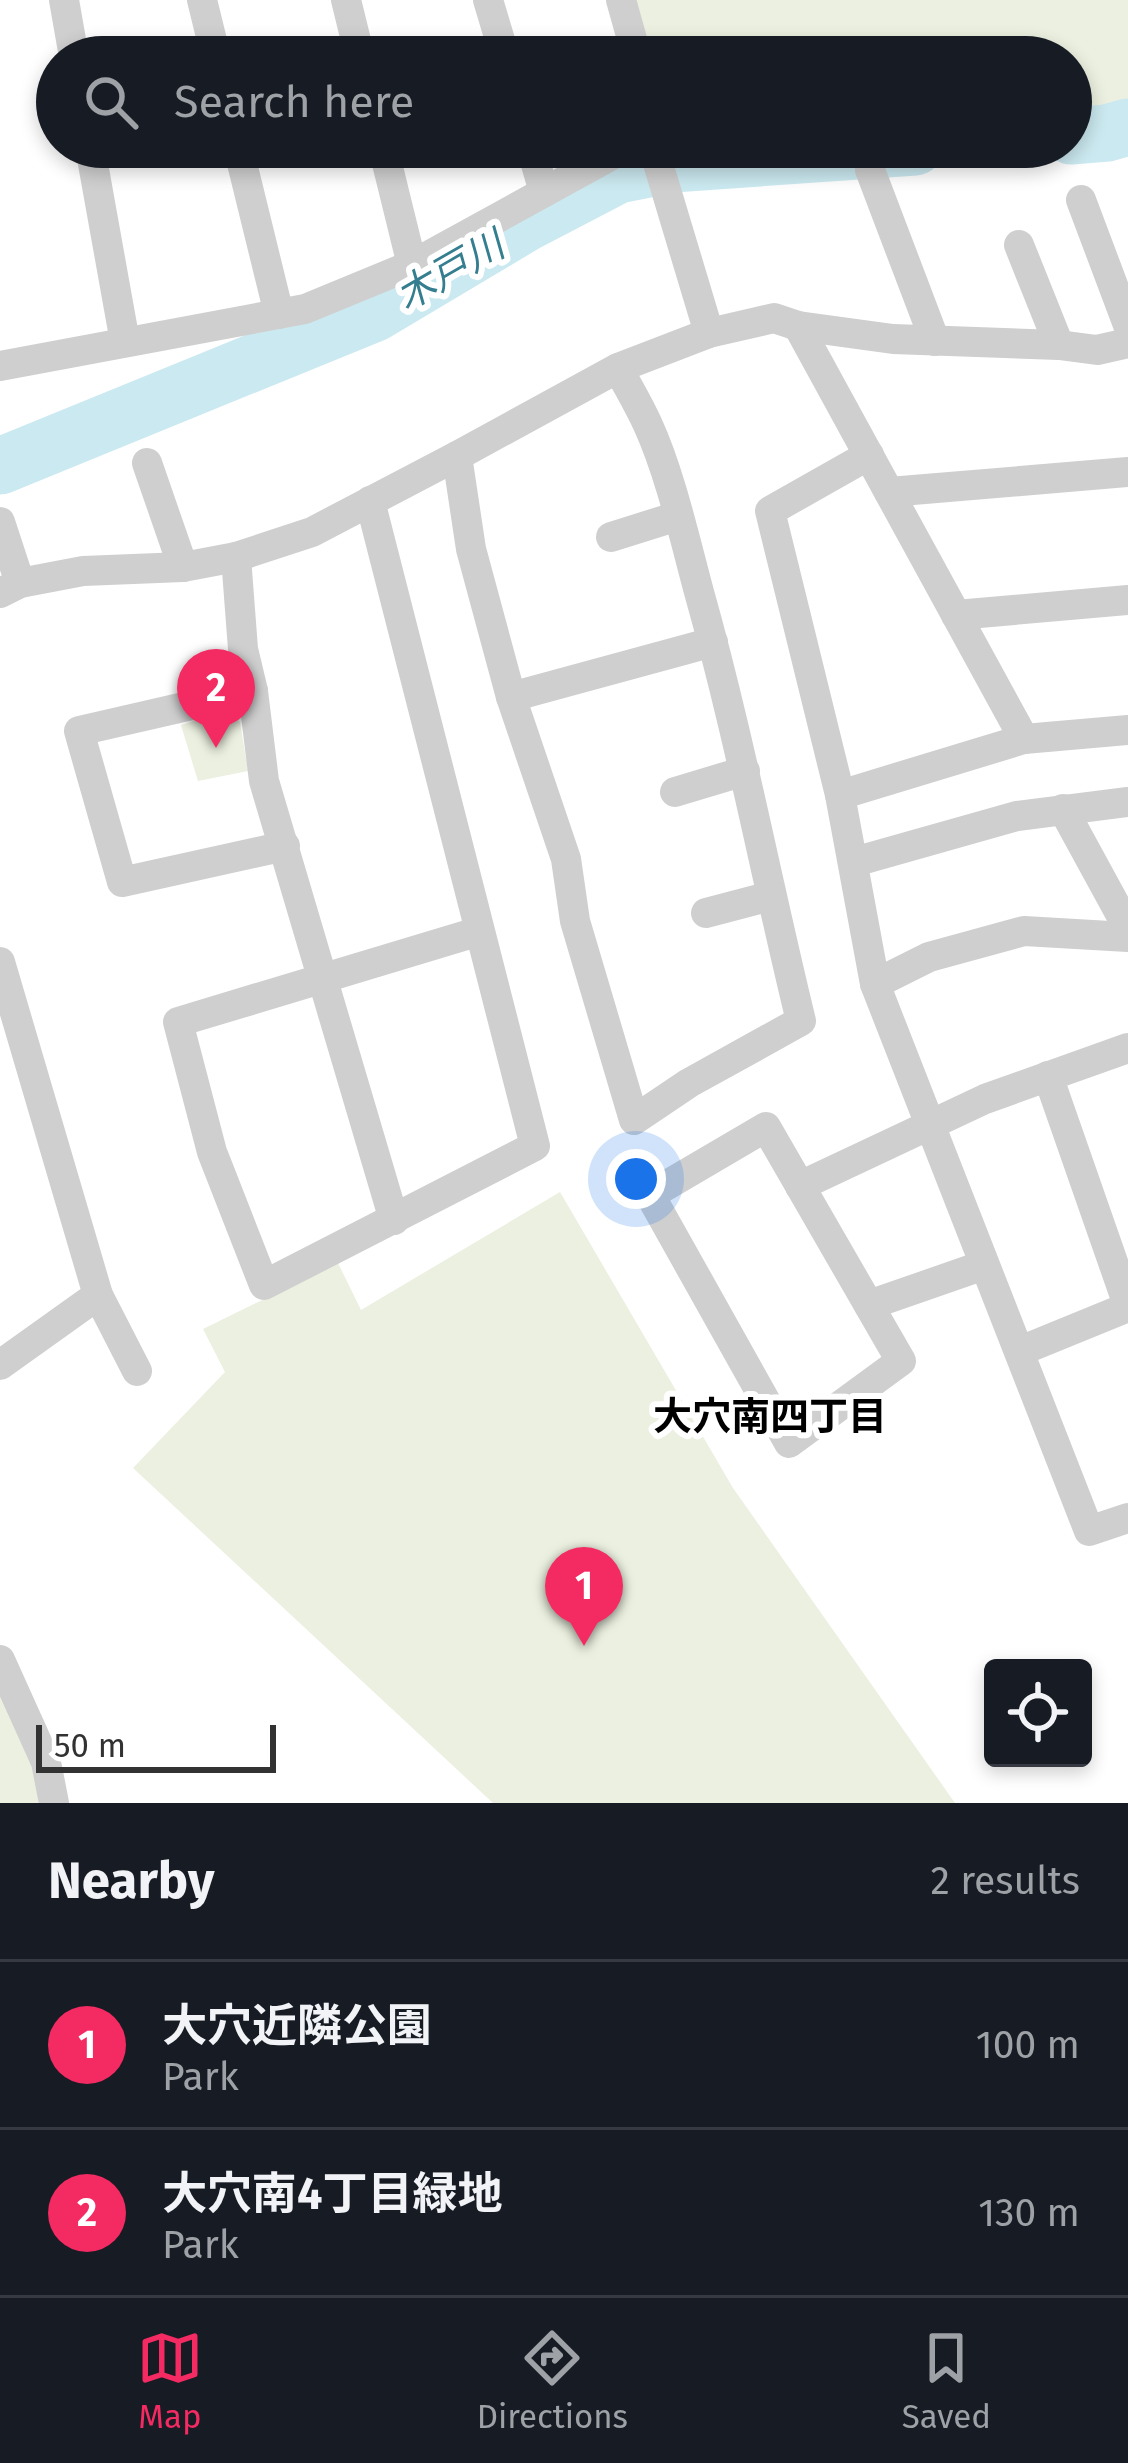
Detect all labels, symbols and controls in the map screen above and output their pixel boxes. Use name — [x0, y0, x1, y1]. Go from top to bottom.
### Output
search box — [36, 36, 1092, 168]
icon: search — [78, 69, 144, 135]
text: Search here — [174, 75, 414, 129]
water label: 木戸川 — [388, 220, 516, 320]
pin: 2 — [177, 649, 255, 748]
your location — [606, 1149, 666, 1209]
district label: 大穴南四丁目 — [653, 1394, 887, 1440]
pin: 1 — [545, 1547, 623, 1646]
map controls — [984, 1659, 1092, 1767]
button: locate — [984, 1659, 1092, 1767]
scale bar — [36, 1719, 276, 1772]
text: 50 m — [54, 1726, 126, 1766]
text: Nearby — [48, 1850, 214, 1912]
text: 2 results — [931, 1858, 1080, 1904]
text: 大穴近隣公園 — [162, 1999, 432, 2053]
text: 1 — [78, 2022, 96, 2068]
text: 100 m — [976, 2022, 1080, 2068]
text: Park — [162, 2054, 239, 2100]
text: 大穴南4丁目緑地 — [162, 2167, 502, 2221]
text: 2 — [77, 2190, 97, 2236]
text: 130 m — [978, 2190, 1080, 2236]
text: Park — [162, 2222, 239, 2268]
tab: Map — [137, 2325, 203, 2437]
tab: Directions — [477, 2325, 628, 2437]
tab: Saved — [902, 2325, 991, 2437]

